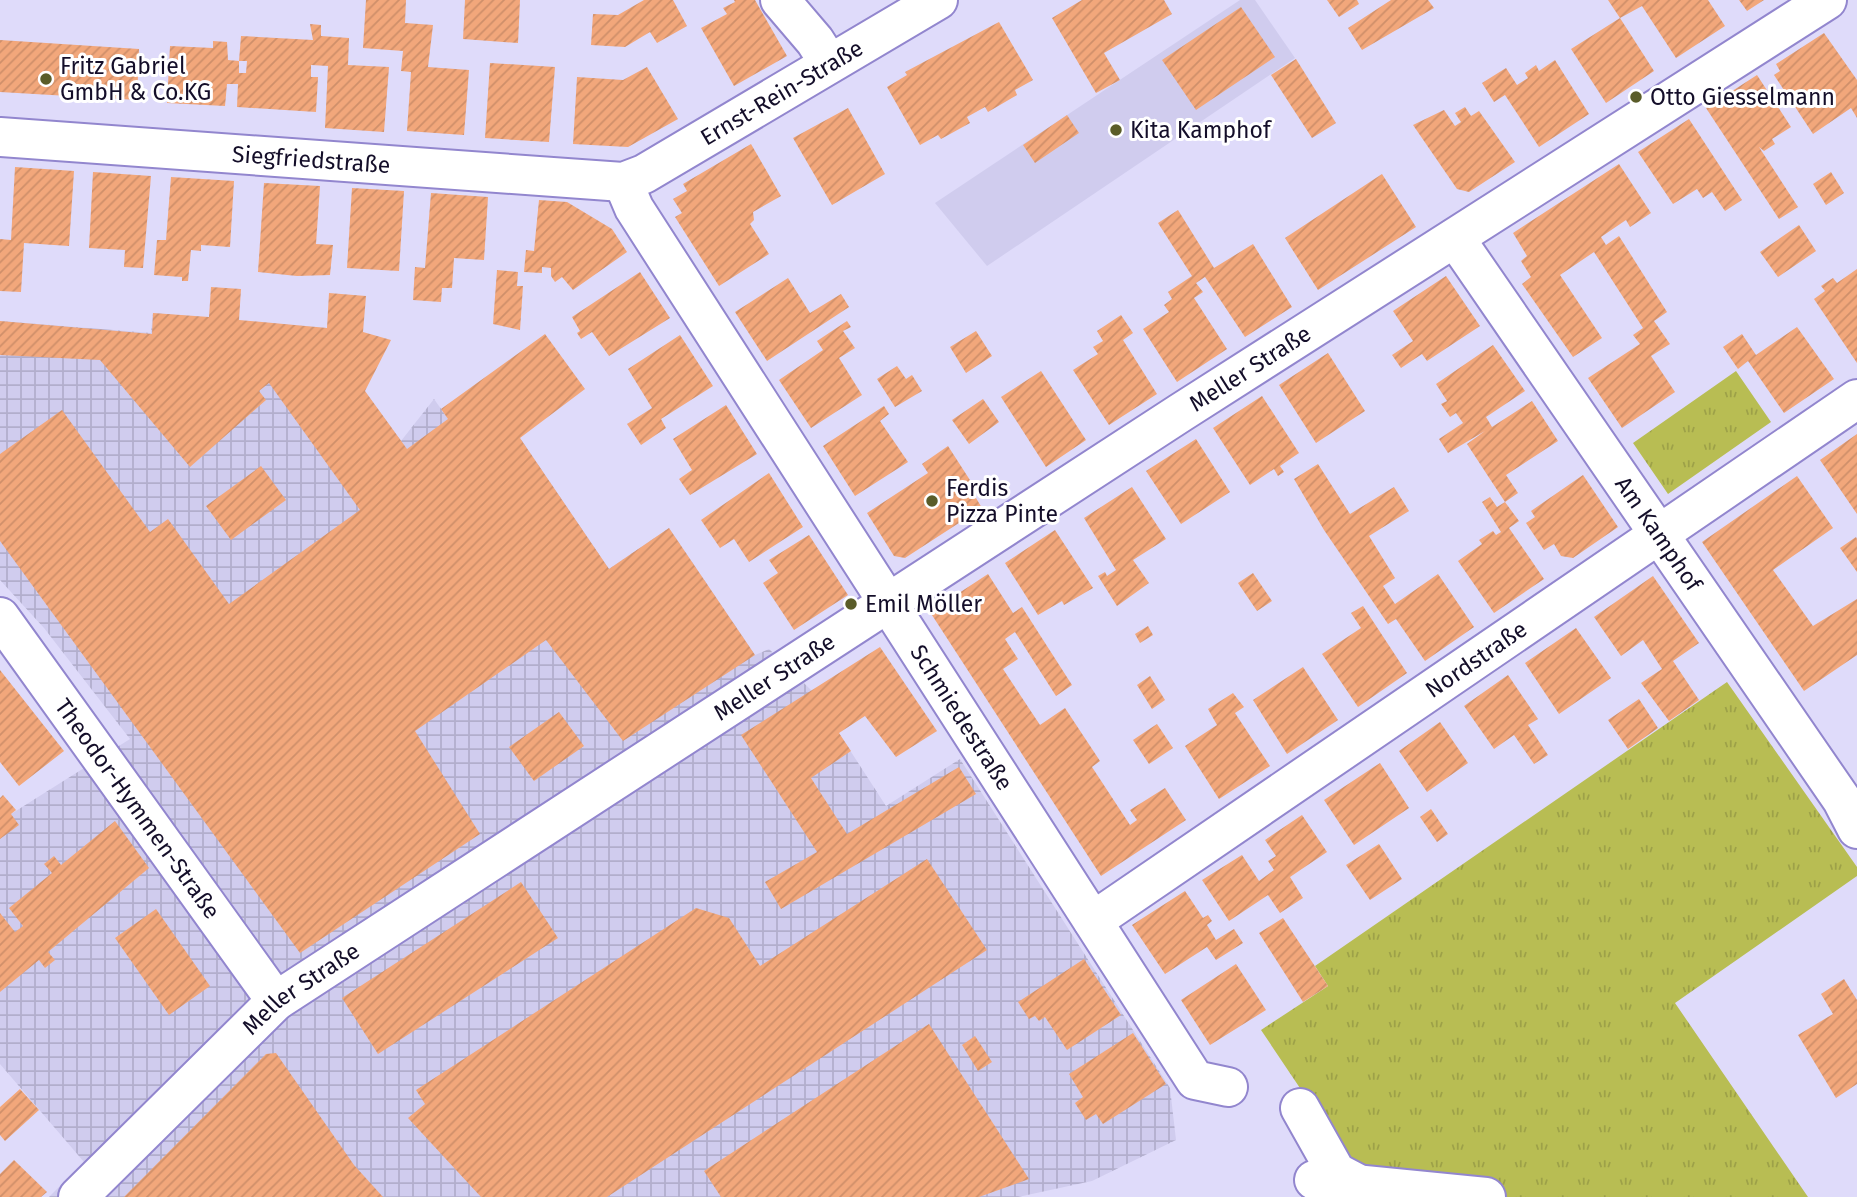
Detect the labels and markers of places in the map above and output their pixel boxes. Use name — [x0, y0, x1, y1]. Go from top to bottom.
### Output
place label: Fritz Gabriel GmbH & Co.KG — [60, 52, 211, 106]
marker: Fritz Gabriel GmbH & Co.KG — [38, 71, 54, 87]
place label: Otto Giesselmann — [1650, 83, 1835, 111]
marker: Otto Giesselmann — [1628, 89, 1644, 105]
place label: Kita Kamphof — [1130, 116, 1273, 144]
marker: Kita Kamphof — [1108, 122, 1124, 138]
place label: Ferdis Pizza Pinte — [946, 474, 1058, 528]
marker: Ferdis Pizza Pinte — [924, 493, 940, 509]
place label: Emil Möller — [865, 590, 982, 618]
marker: Emil Möller — [843, 596, 859, 612]

